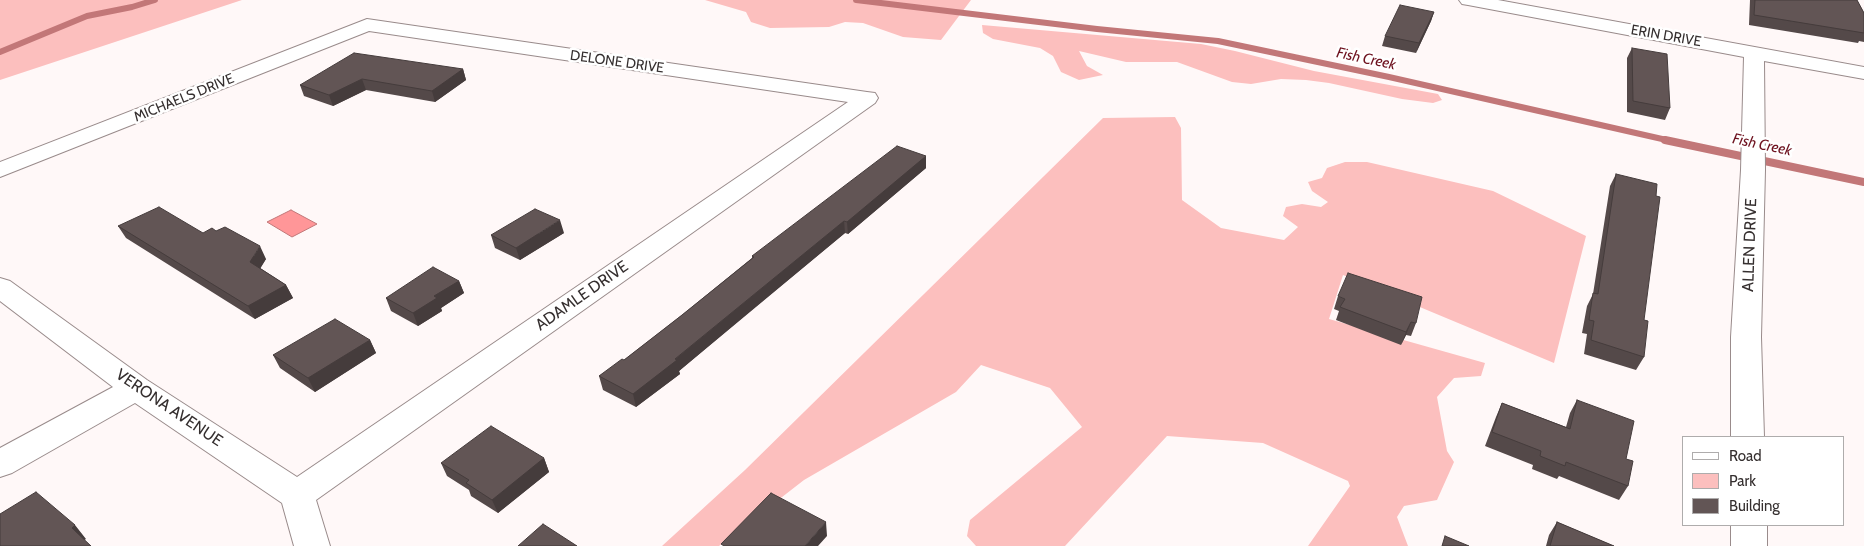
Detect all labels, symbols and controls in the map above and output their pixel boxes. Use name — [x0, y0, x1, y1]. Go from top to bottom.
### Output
street label: ERIN DRIVE — [1629, 22, 1703, 50]
water label: Fish Creek — [1335, 44, 1397, 74]
street label: DELONE DRIVE — [569, 47, 665, 77]
street label: MICHAELS DRIVE — [131, 70, 237, 126]
water label: Fish Creek — [1731, 130, 1793, 160]
street label: ALLEN DRIVE — [1739, 198, 1761, 292]
street label: ADAMLE DRIVE — [532, 257, 632, 335]
street label: VERONA AVENUE — [112, 365, 226, 451]
legend — [1682, 436, 1844, 526]
text: Road — [1729, 447, 1762, 465]
text: Park — [1729, 472, 1756, 490]
text: Building — [1729, 497, 1780, 515]

